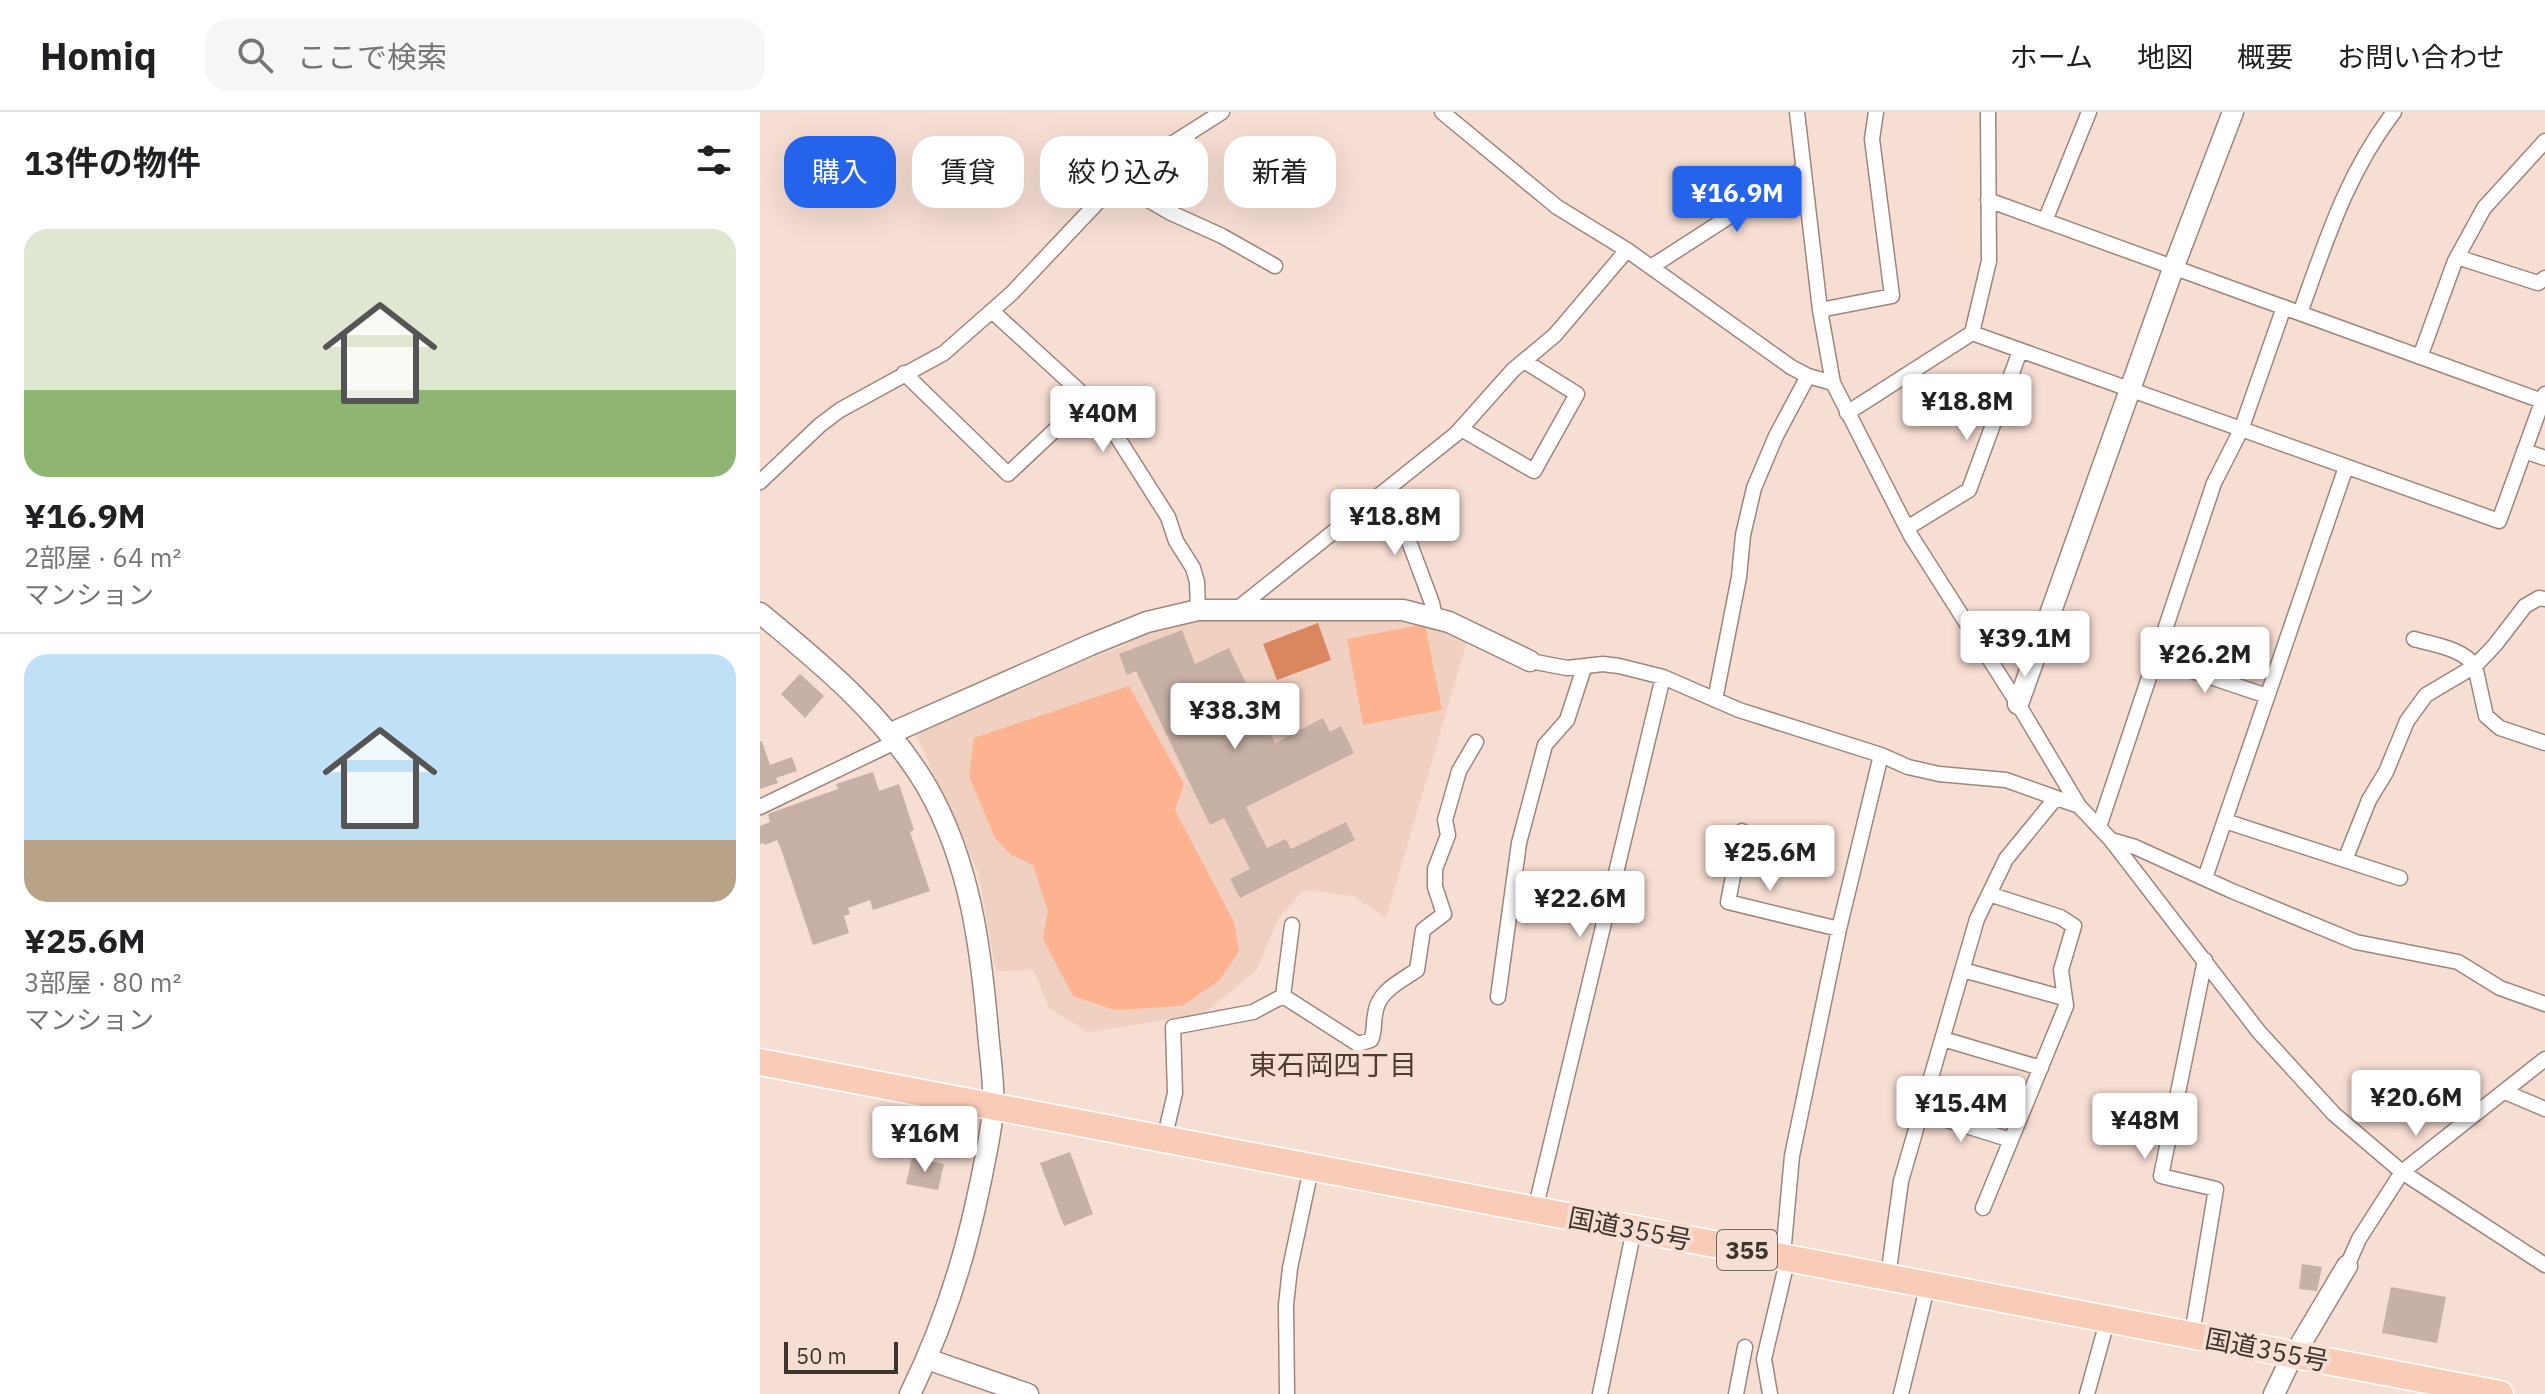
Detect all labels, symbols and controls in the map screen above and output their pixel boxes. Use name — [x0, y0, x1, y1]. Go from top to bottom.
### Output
search box — [205, 19, 765, 91]
text: Homiq — [40, 31, 157, 80]
icon: search — [233, 33, 277, 77]
text: ここで検索 — [297, 37, 447, 76]
text: ホーム — [2010, 38, 2093, 75]
text: 地図 — [2137, 38, 2193, 75]
text: 概要 — [2237, 38, 2293, 75]
text: お問い合わせ — [2337, 38, 2505, 75]
chip: 購入 — [784, 136, 896, 208]
chip: 賃貸 — [912, 136, 1024, 208]
chip: 絞り込み — [1040, 136, 1208, 208]
chip: 新着 — [1224, 136, 1336, 208]
icon: filters — [692, 138, 736, 182]
text: 13件の物件 — [24, 140, 201, 184]
pin: ¥16.9M — [1672, 166, 1802, 234]
text: ¥16.9M — [1690, 175, 1784, 209]
icon: home — [308, 281, 452, 425]
pin: ¥18.8M — [1902, 374, 2032, 442]
text: ¥18.8M — [1920, 383, 2014, 417]
pin: ¥40M — [1056, 386, 1150, 454]
text: ¥40M — [1068, 395, 1138, 429]
pin: ¥18.8M — [1330, 489, 1460, 557]
text: ¥16.9M — [24, 493, 146, 537]
text: ¥18.8M — [1348, 498, 1442, 532]
text: 2部屋 · 64 m² — [24, 540, 181, 574]
text: マンション — [24, 577, 154, 611]
pin: ¥39.1M — [1960, 611, 2090, 679]
text: ¥39.1M — [1978, 620, 2072, 654]
pin: ¥26.2M — [2140, 627, 2270, 695]
text: ¥26.2M — [2158, 636, 2252, 670]
pin: ¥38.3M — [1170, 683, 1300, 751]
text: ¥38.3M — [1188, 692, 1282, 726]
icon: home — [308, 706, 452, 850]
pin: ¥25.6M — [1705, 825, 1835, 893]
text: ¥25.6M — [1723, 834, 1817, 868]
pin: ¥22.6M — [1515, 871, 1645, 939]
text: ¥22.6M — [1533, 880, 1627, 914]
text: ¥25.6M — [24, 918, 146, 962]
text: 3部屋 · 80 m² — [24, 965, 181, 999]
text: マンション — [24, 1002, 154, 1036]
district label: 東石岡四丁目 — [1249, 1046, 1417, 1083]
pin: ¥20.6M — [2351, 1070, 2481, 1138]
pin: ¥15.4M — [1896, 1076, 2026, 1144]
text: ¥20.6M — [2369, 1079, 2463, 1113]
text: ¥15.4M — [1914, 1085, 2008, 1119]
pin: ¥48M — [2098, 1093, 2192, 1161]
text: ¥48M — [2110, 1102, 2180, 1136]
pin: ¥16M — [878, 1106, 972, 1174]
text: ¥16M — [890, 1115, 960, 1149]
street label: 国道355号 — [1565, 1199, 1695, 1257]
road number: 355 — [1717, 1230, 1777, 1270]
street label: 国道355号 — [2202, 1320, 2332, 1378]
scale bar — [784, 1338, 898, 1374]
text: 50 m — [796, 1341, 847, 1370]

